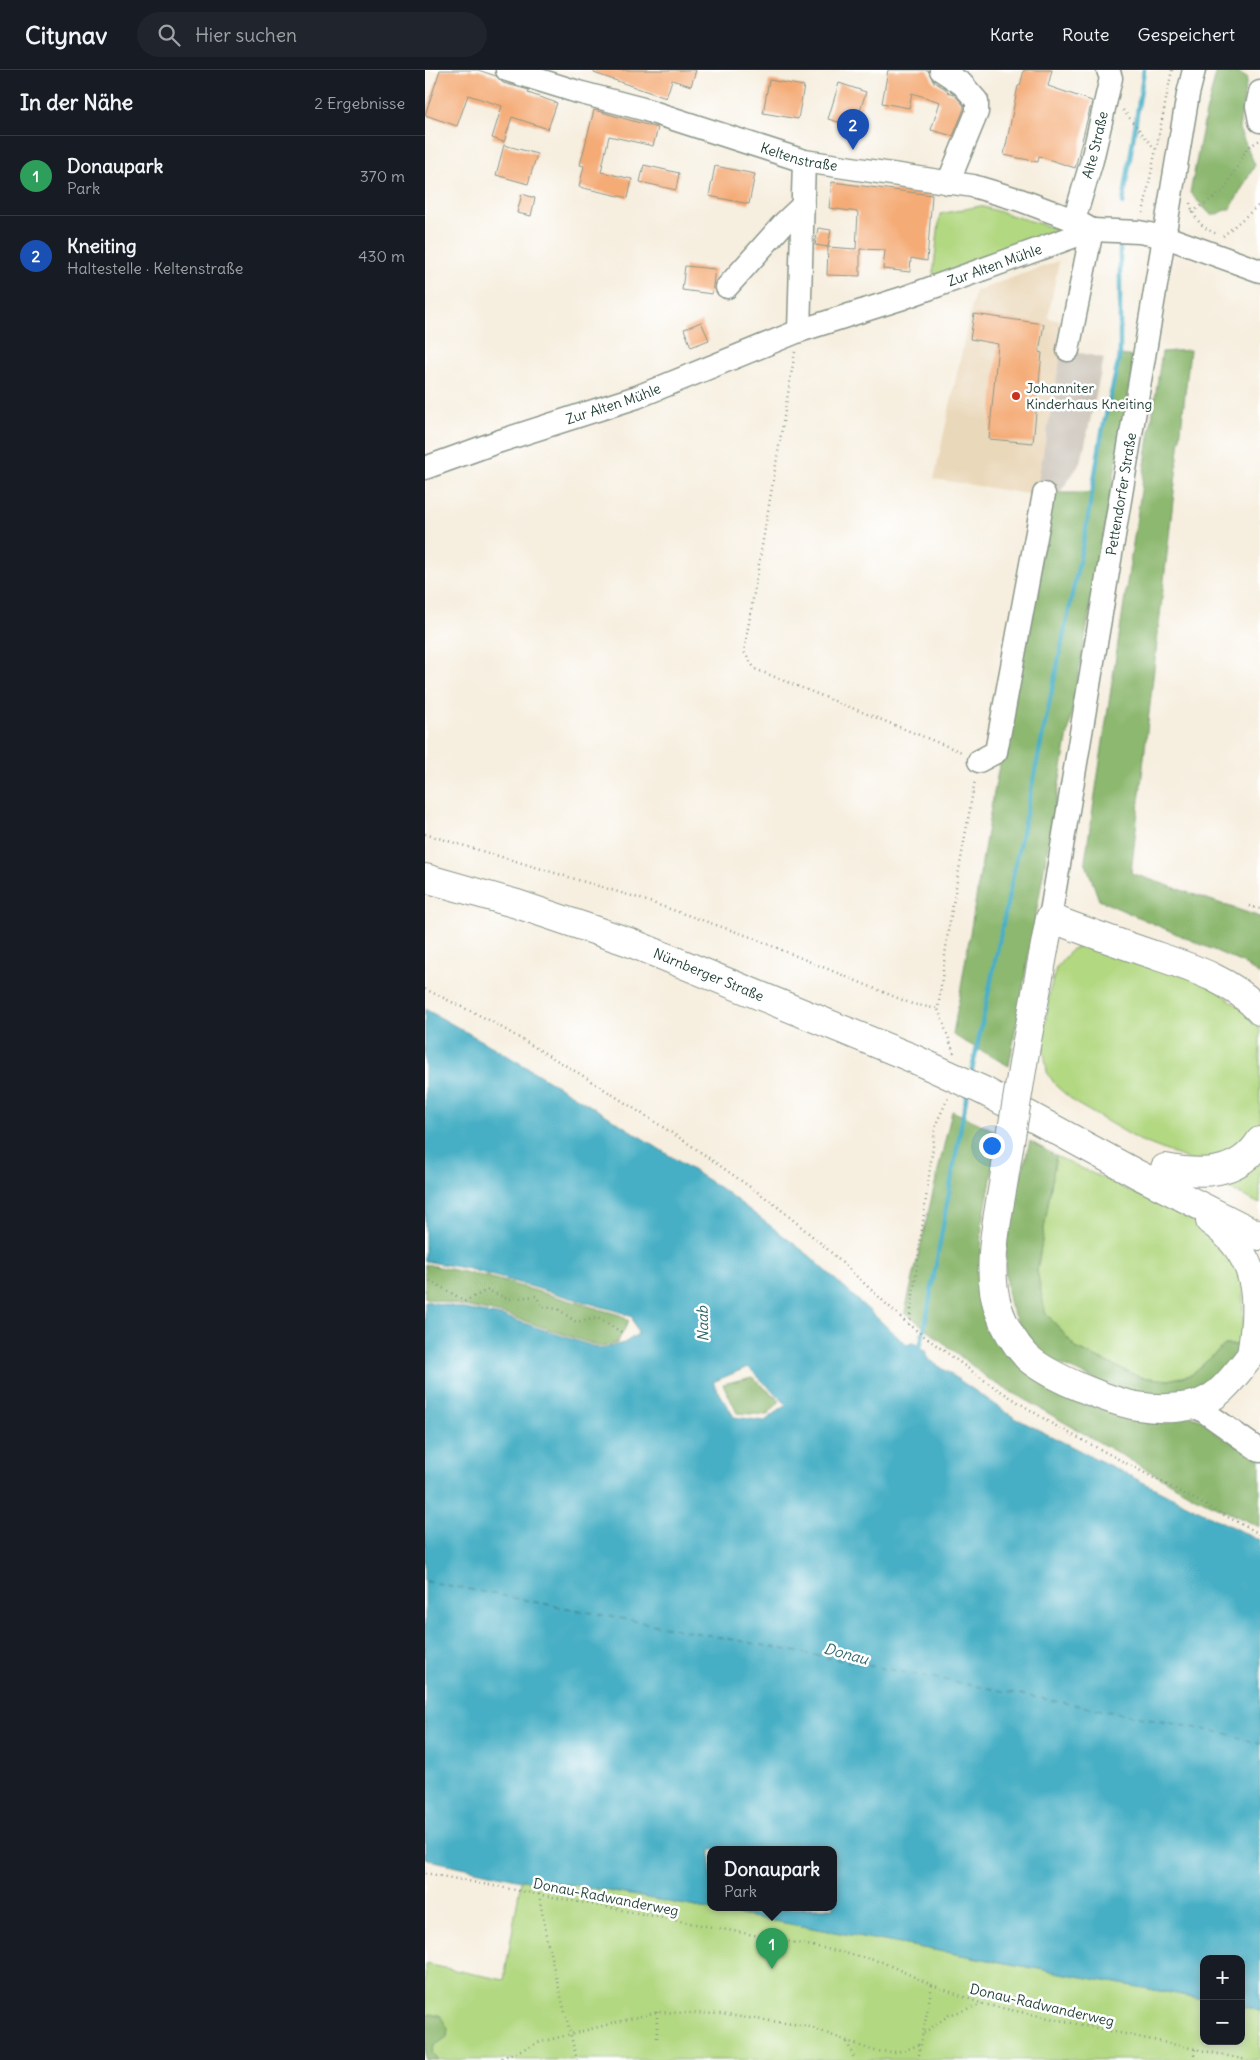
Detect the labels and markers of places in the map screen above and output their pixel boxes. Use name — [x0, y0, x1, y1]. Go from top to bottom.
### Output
pin: 2 — [837, 109, 869, 150]
place label: Johanniter Kinderhaus Kneiting — [1026, 379, 1152, 413]
marker: Johanniter Kinderhaus Kneiting — [1010, 390, 1022, 402]
pin: 1 — [756, 1928, 788, 1969]

